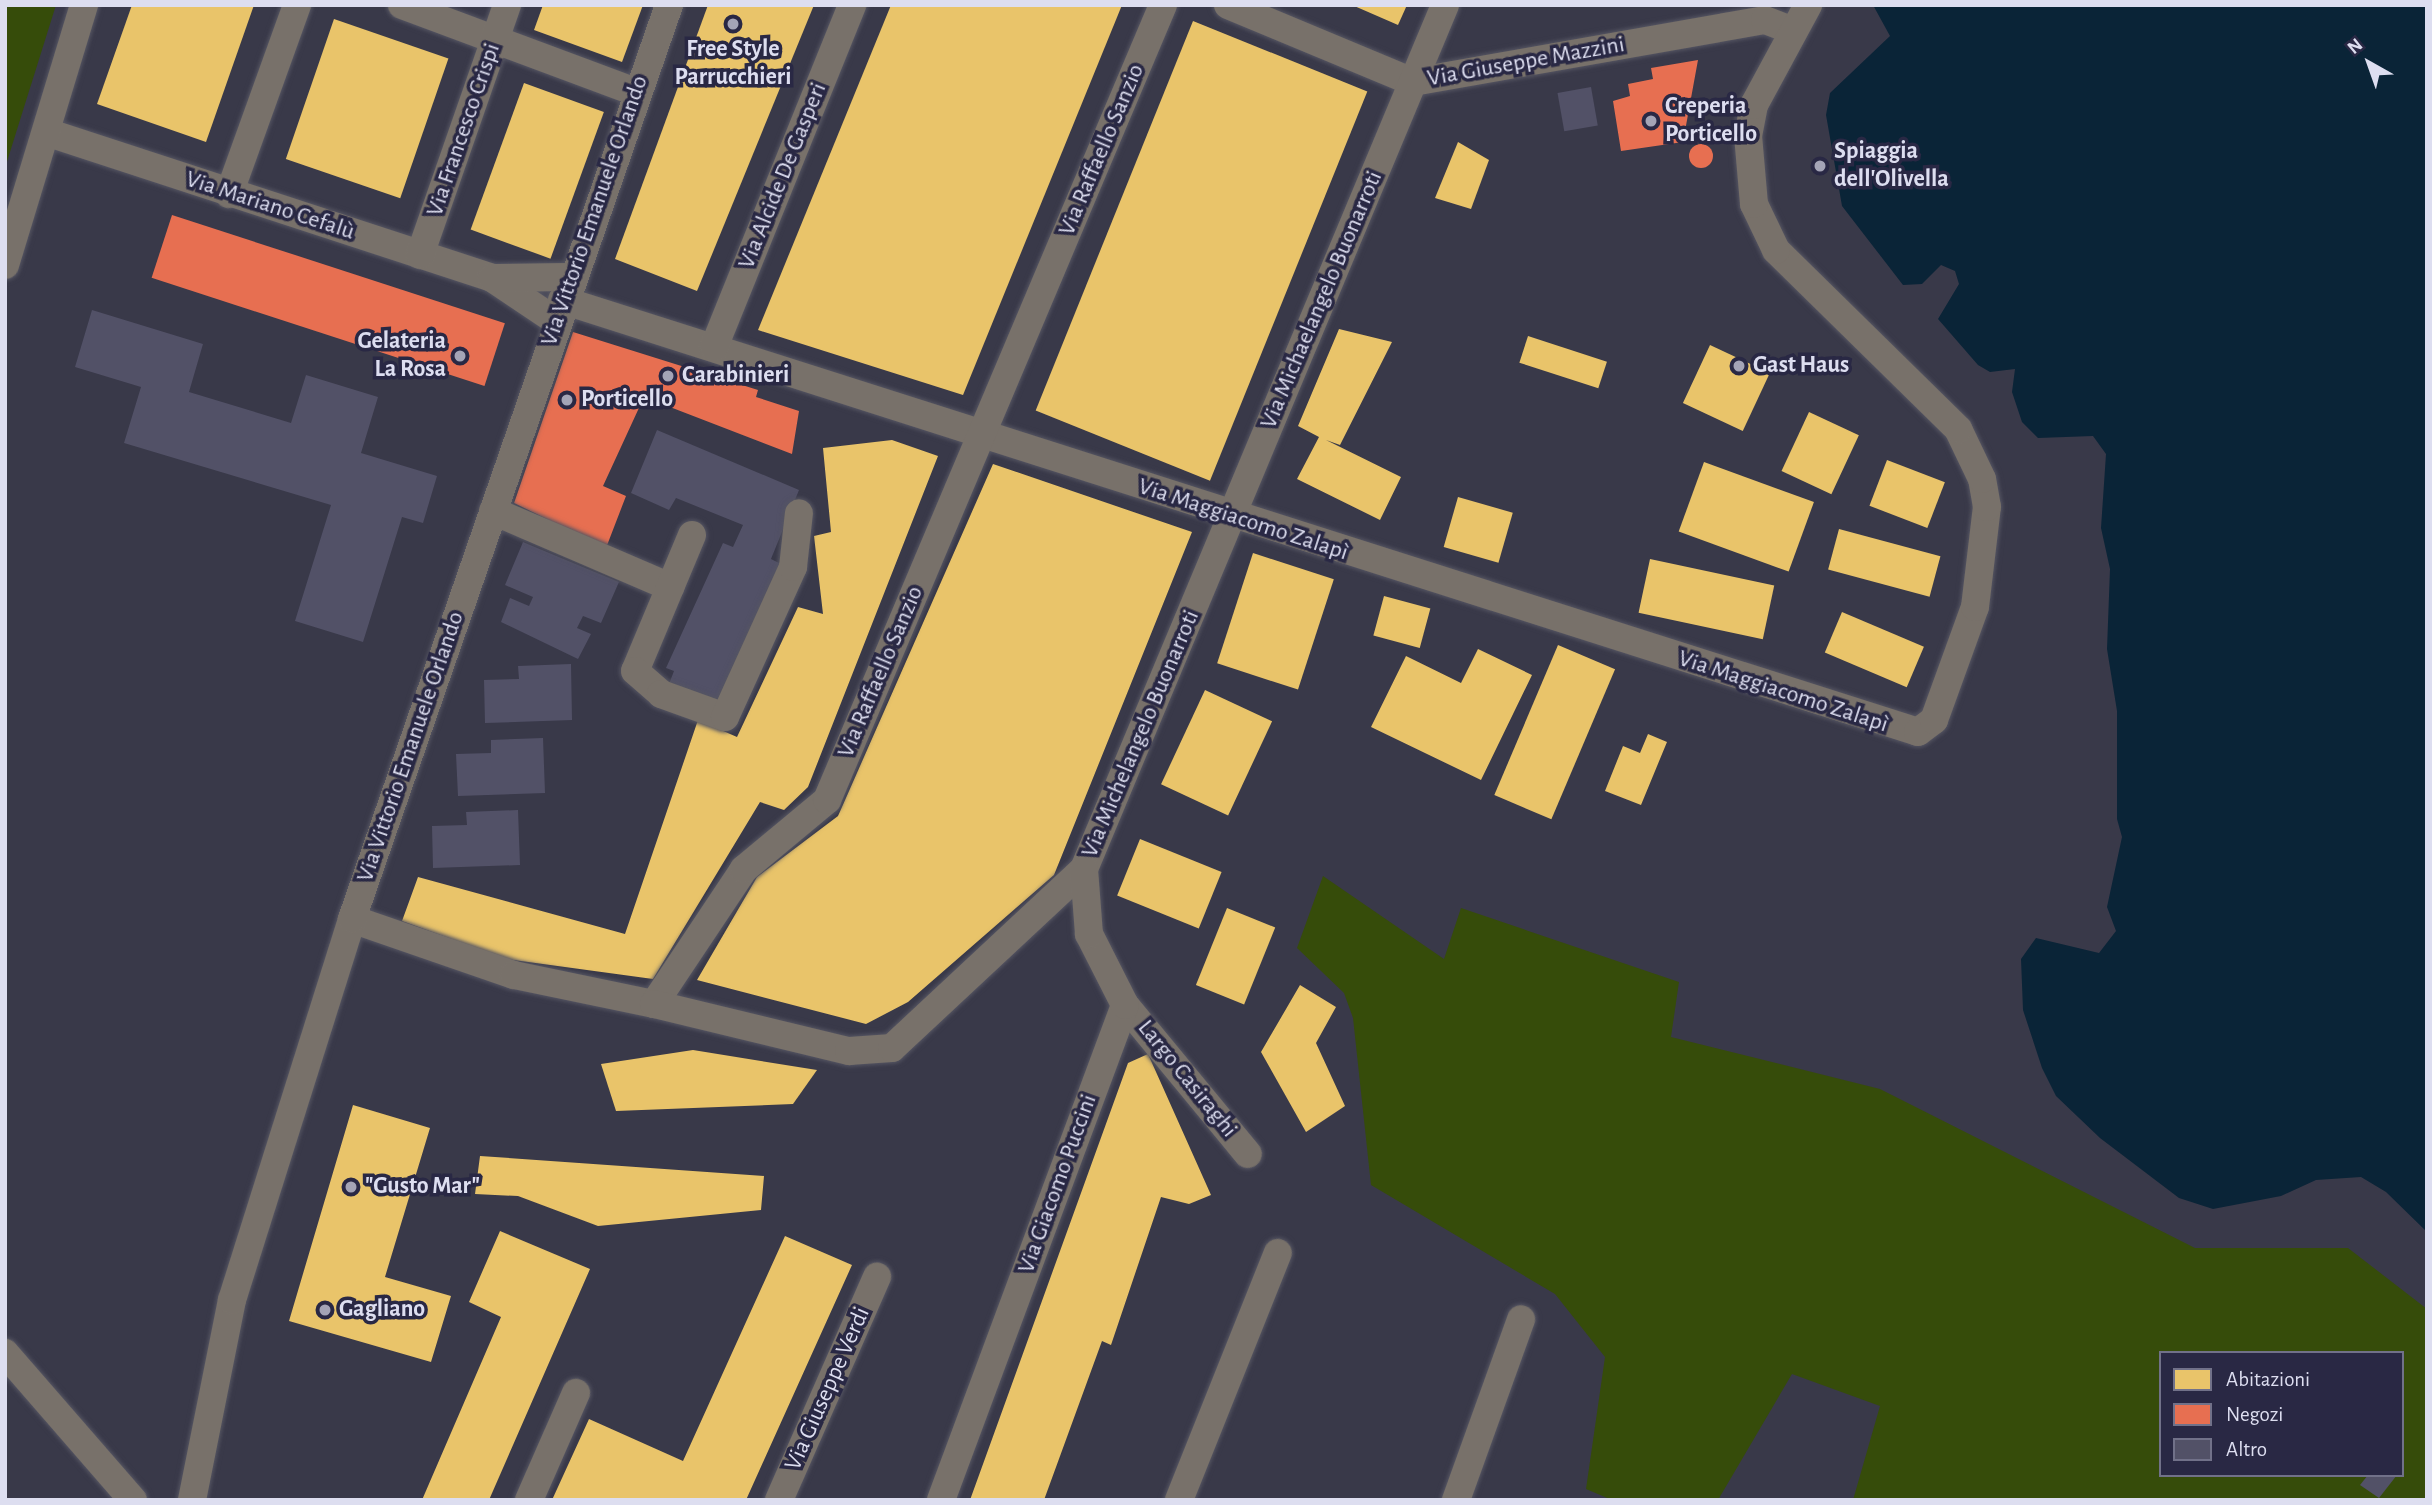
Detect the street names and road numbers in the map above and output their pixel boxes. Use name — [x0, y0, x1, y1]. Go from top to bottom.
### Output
street label: Via Giuseppe Mazzini — [1425, 30, 1627, 94]
street label: Via Francesco Crispi — [421, 40, 507, 220]
street label: Via Raffaello Sanzio — [1053, 60, 1151, 240]
street label: Via Vittorio Emanuele Orlando — [535, 72, 655, 350]
street label: Via Alcide De Gasperi — [733, 79, 833, 273]
street label: Via Mariano Cefalù — [182, 165, 358, 247]
street label: Via Michaelangelo Buonarroti — [1255, 167, 1389, 433]
street label: Via Maggiacomo Zalapì — [1134, 472, 1352, 568]
street label: Via Raffaello Sanzio — [832, 582, 930, 762]
street label: Via Michelangelo Buonarroti — [1076, 606, 1206, 862]
street label: Via Vittorio Emanuele Orlando — [351, 608, 471, 886]
street label: Via Maggiacomo Zalapì — [1674, 644, 1892, 740]
street label: Largo Casiraghi — [1131, 1014, 1243, 1144]
street label: Via Giacomo Puccini — [1012, 1091, 1104, 1277]
street label: Via Giuseppe Verdi — [779, 1303, 877, 1475]

